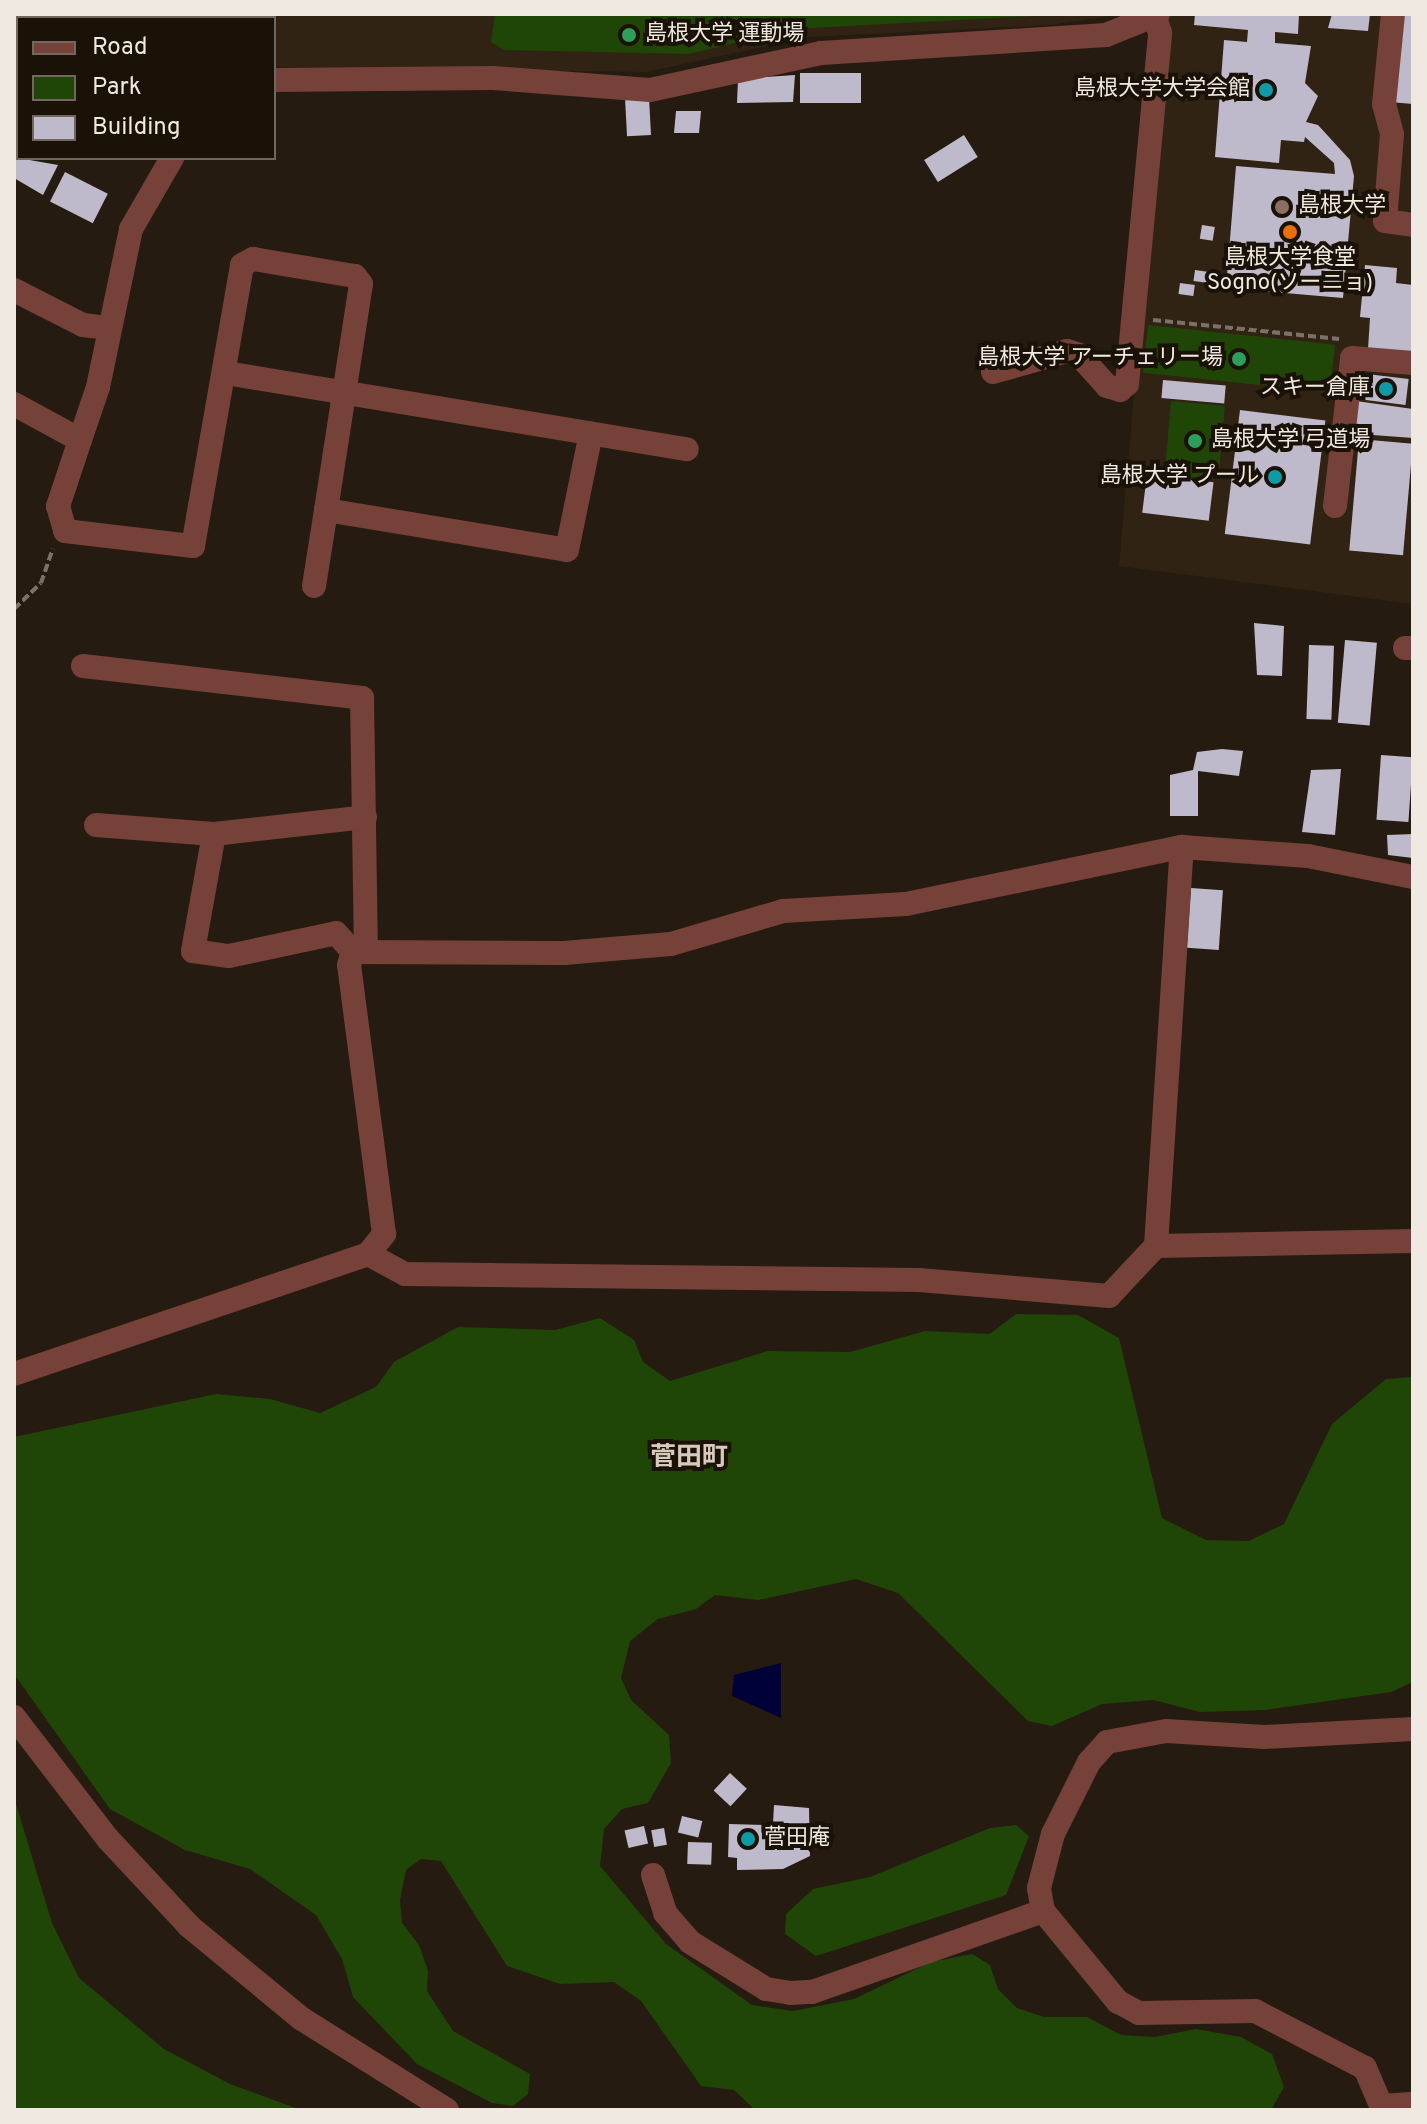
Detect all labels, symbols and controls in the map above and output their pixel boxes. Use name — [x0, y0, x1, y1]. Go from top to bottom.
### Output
legend — [16, 16, 276, 160]
place label: 島根大学 運動場 — [645, 22, 804, 48]
marker: 島根大学 運動場 — [620, 26, 638, 44]
text: Road — [92, 33, 148, 63]
text: Park — [92, 73, 142, 103]
place label: 島根大学大学会館 — [1074, 77, 1250, 103]
marker: 島根大学大学会館 — [1257, 81, 1275, 99]
text: Building — [92, 113, 181, 143]
place label: 島根大学 — [1298, 194, 1386, 220]
marker: 島根大学 — [1273, 198, 1291, 216]
marker: 島根大学食堂 Sogno(ソーニョ) — [1281, 223, 1299, 241]
place label: 島根大学食堂 Sogno(ソーニョ) — [1207, 245, 1373, 296]
place label: 島根大学 アーチェリー場 — [977, 346, 1223, 372]
marker: 島根大学 アーチェリー場 — [1230, 350, 1248, 368]
place label: スキー倉庫 — [1260, 376, 1370, 402]
marker: スキー倉庫 — [1377, 380, 1395, 398]
place label: 島根大学 弓道場 — [1211, 428, 1370, 454]
marker: 島根大学 弓道場 — [1186, 432, 1204, 450]
place label: 島根大学 プール — [1100, 464, 1259, 490]
marker: 島根大学 プール — [1266, 468, 1284, 486]
district label: 菅田町 — [650, 1443, 728, 1475]
place label: 菅田庵 — [764, 1826, 830, 1852]
marker: 菅田庵 — [739, 1830, 757, 1848]

